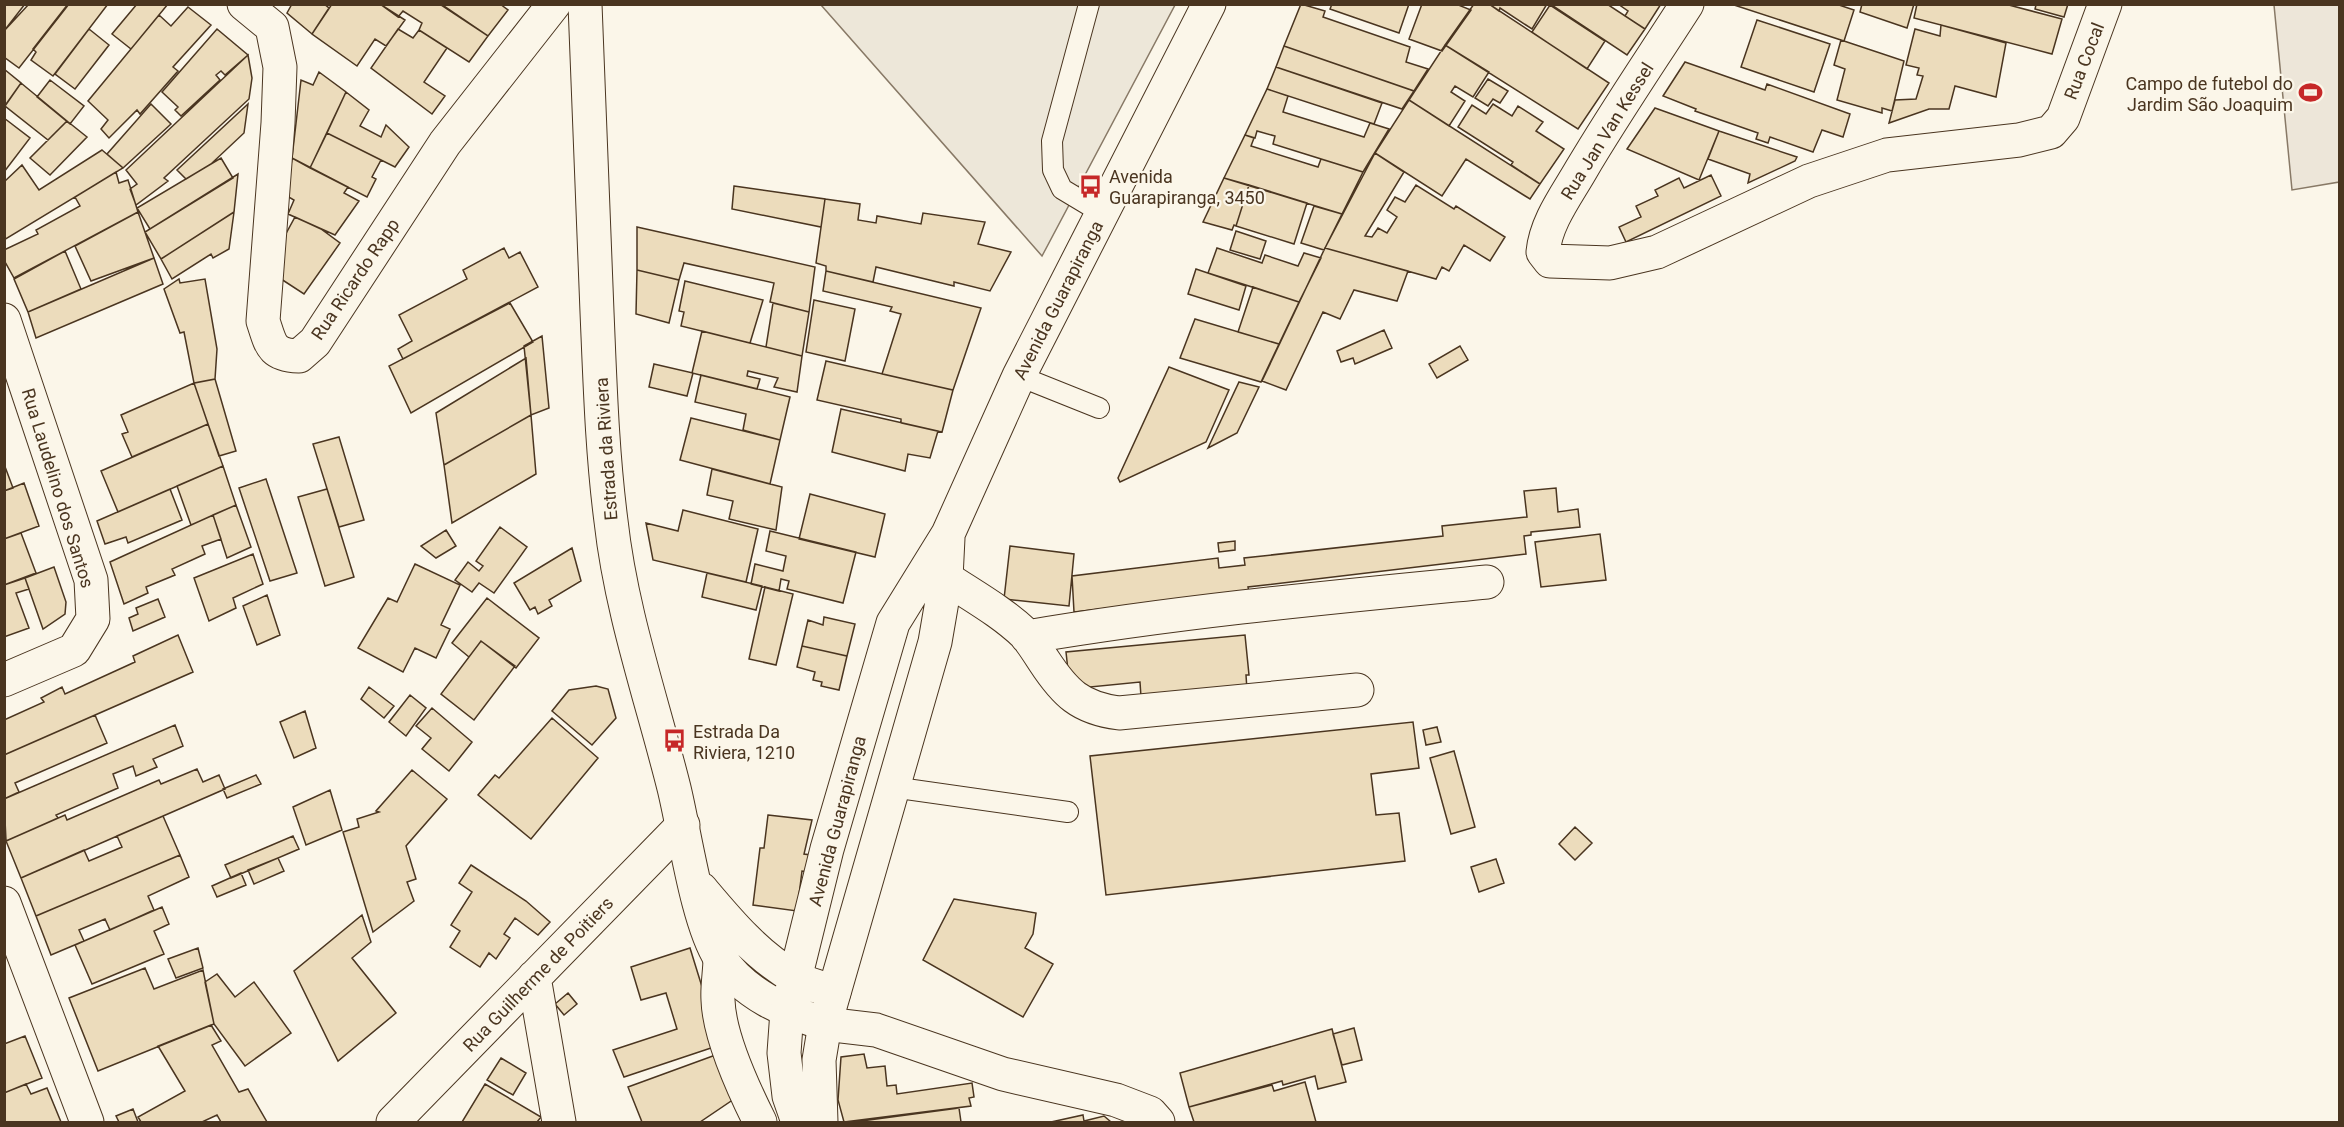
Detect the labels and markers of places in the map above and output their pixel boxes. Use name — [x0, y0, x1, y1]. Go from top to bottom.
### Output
place label: Campo de futebol do Jardim São Joaquim — [2125, 73, 2293, 115]
sports icon: Campo de futebol do Jardim São Joaquim — [2298, 80, 2324, 106]
place label: Avenida Guarapiranga, 3450 — [1109, 166, 1265, 208]
bus stop icon: Avenida Guarapiranga, 3450 — [1078, 173, 1104, 199]
place label: Estrada Da Riviera, 1210 — [693, 721, 795, 763]
bus stop icon: Estrada Da Riviera, 1210 — [662, 728, 688, 754]

